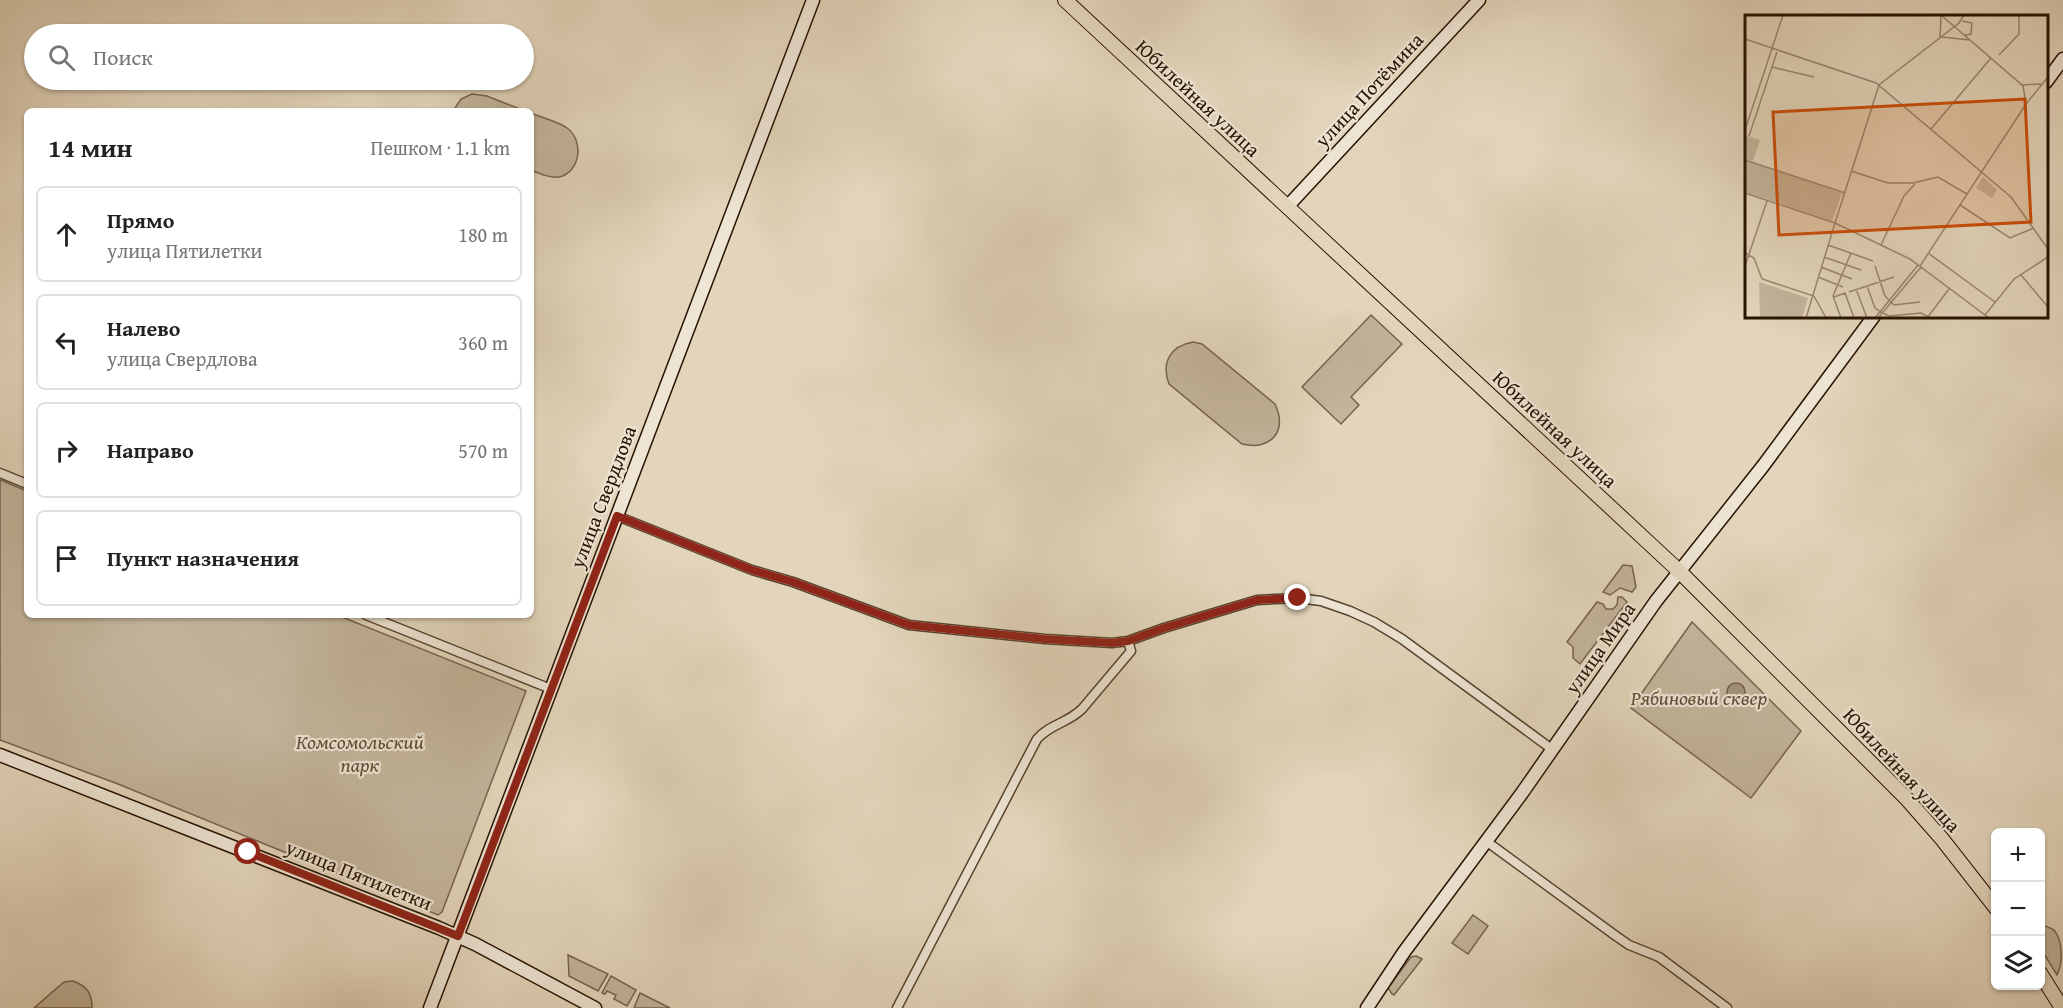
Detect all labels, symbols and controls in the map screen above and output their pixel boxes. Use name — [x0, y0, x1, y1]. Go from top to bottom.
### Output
inset map — [1745, 15, 2048, 318]
search box — [24, 24, 534, 90]
street label: улица Потёмина — [1307, 25, 1430, 154]
street label: Юбилейная улица — [1130, 32, 1268, 164]
icon: search — [45, 41, 78, 74]
text: Поиск — [93, 41, 153, 73]
text: 14 мин — [48, 128, 133, 167]
text: Пешком · 1.1 km — [370, 133, 510, 162]
text: Прямо — [107, 204, 174, 236]
icon: ahead — [50, 218, 83, 251]
text: 180 m — [458, 220, 508, 249]
text: улица Пятилетки — [107, 236, 262, 265]
text: Налево — [107, 312, 180, 344]
icon: left — [50, 326, 83, 359]
text: 360 m — [458, 328, 508, 357]
text: улица Свердлова — [107, 344, 258, 373]
street label: Юбилейная улица — [1487, 363, 1625, 495]
street label: улица Свердлова — [562, 421, 643, 573]
icon: right — [50, 434, 83, 467]
text: Направо — [107, 434, 194, 466]
text: 570 m — [458, 436, 508, 465]
icon: arrive — [50, 542, 83, 575]
text: Пункт назначения — [107, 542, 299, 574]
route end — [1284, 584, 1310, 610]
street label: улица Мира — [1557, 595, 1642, 700]
park label: Рябиновый сквер — [1630, 683, 1767, 712]
street label: Юбилейная улица — [1837, 701, 1968, 839]
park label: Комсомольский парк — [296, 727, 424, 779]
map controls — [1991, 828, 2045, 990]
button: + — [1991, 828, 2045, 882]
street label: улица Пятилетки — [281, 832, 437, 917]
route start — [234, 838, 260, 864]
button: − — [1991, 882, 2045, 936]
button: layers — [1991, 936, 2045, 990]

